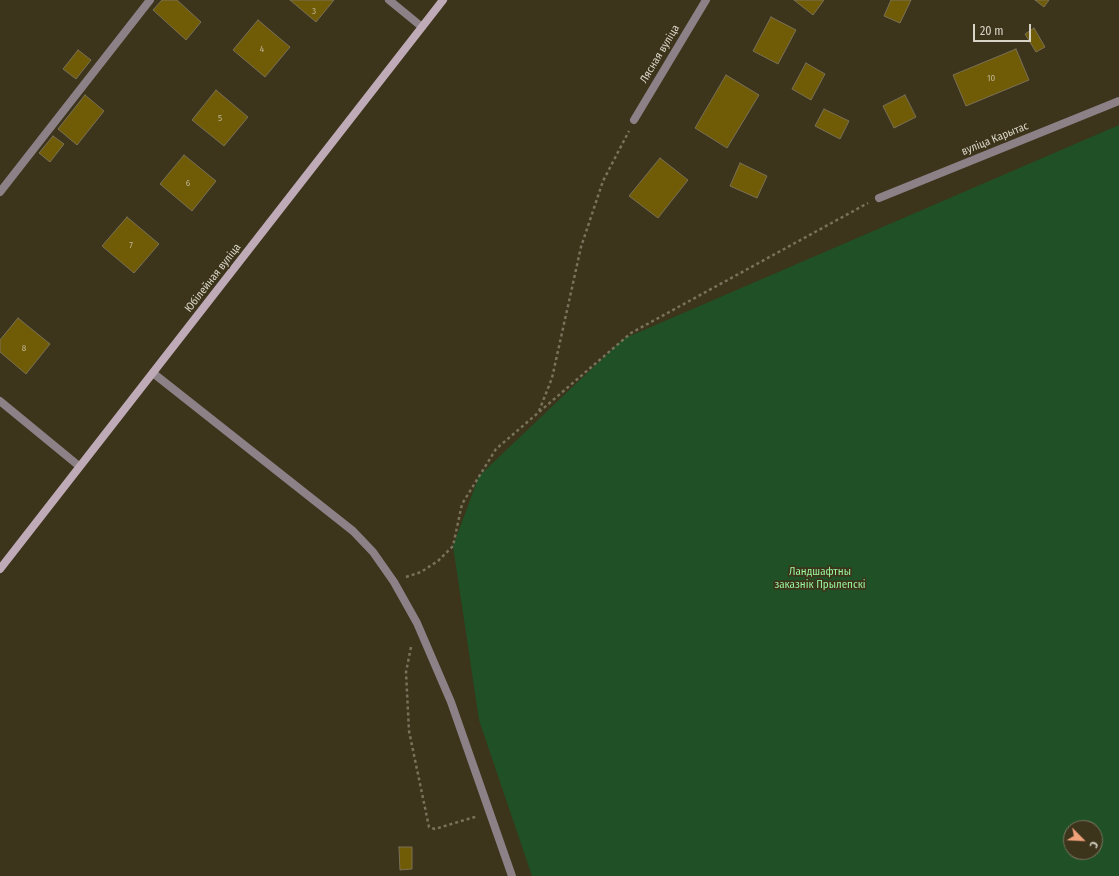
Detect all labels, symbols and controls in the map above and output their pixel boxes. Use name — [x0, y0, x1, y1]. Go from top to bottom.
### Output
house number: 3 — [312, 6, 316, 16]
scale bar — [975, 16, 1033, 42]
street label: Лясная вуліца — [637, 22, 683, 86]
text: 20 m — [980, 24, 1004, 38]
house number: 4 — [260, 44, 264, 54]
house number: 10 — [987, 73, 995, 83]
house number: 5 — [218, 113, 222, 123]
street label: вуліца Карытас — [960, 120, 1030, 158]
house number: 6 — [186, 178, 190, 188]
house number: 7 — [129, 240, 133, 250]
street label: Юбілейная вуліца — [182, 241, 244, 315]
house number: 8 — [22, 343, 26, 353]
park label: Ландшафтны заказнік Прылепскі — [774, 565, 866, 591]
north arrow — [1063, 820, 1103, 860]
text: С — [1086, 839, 1101, 850]

